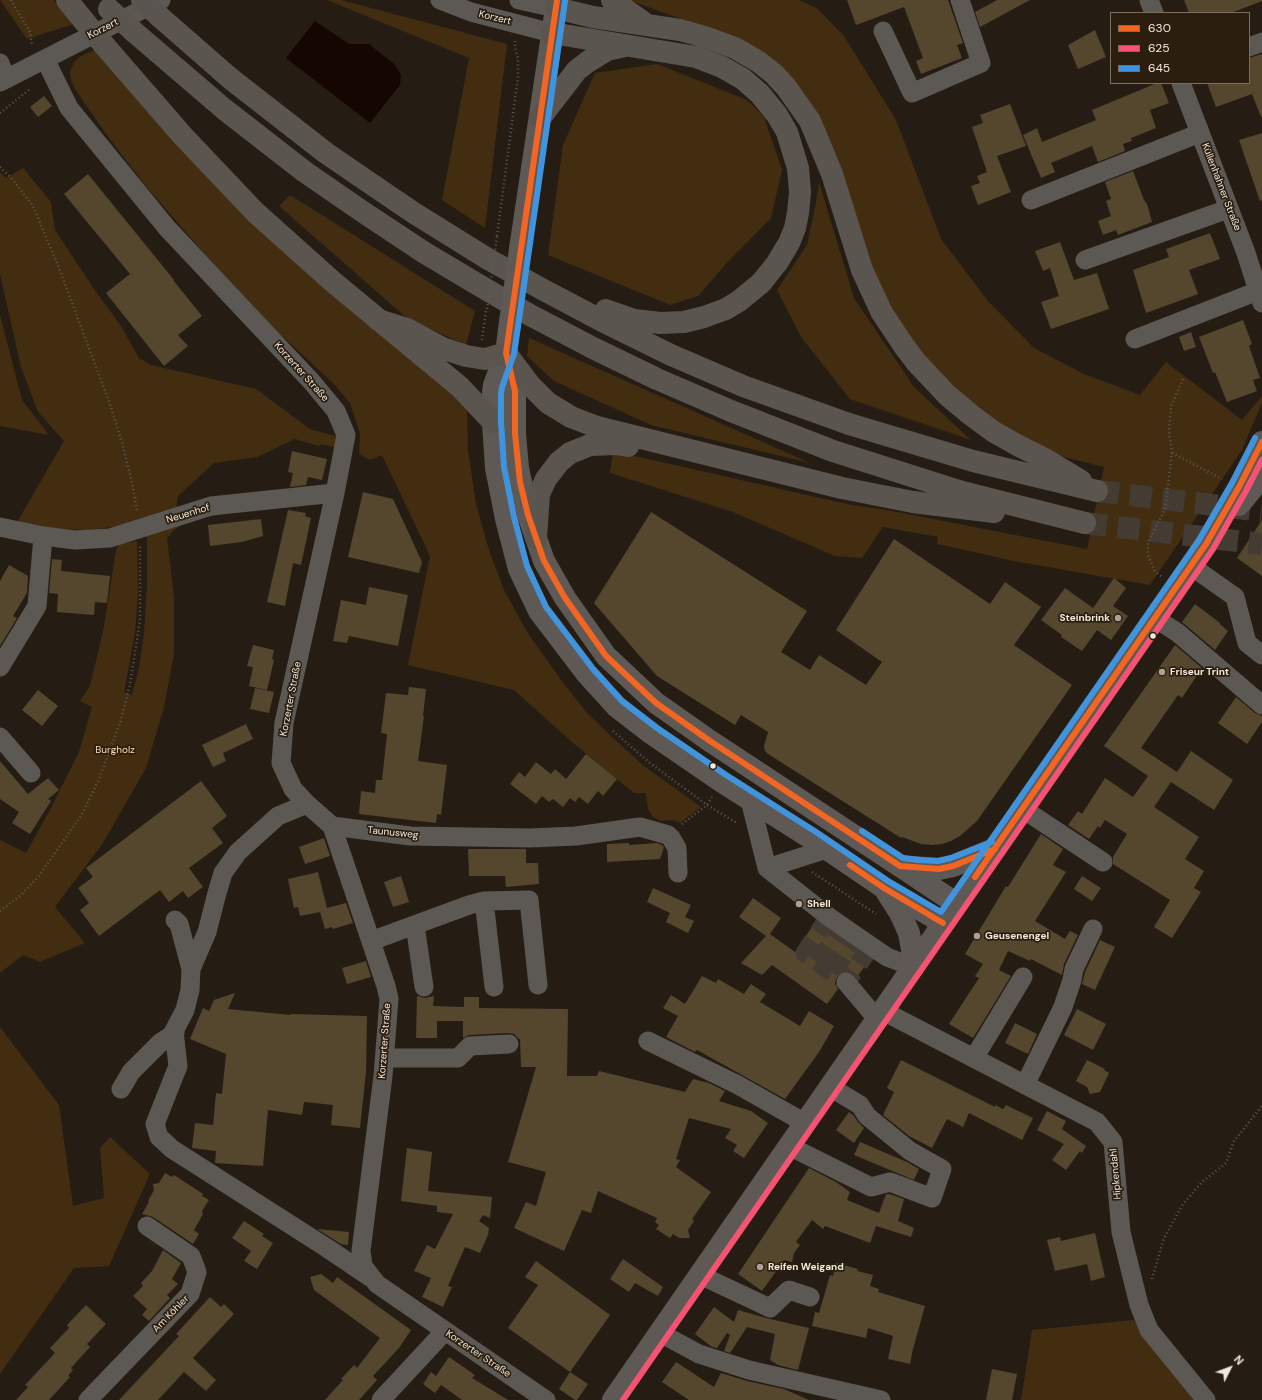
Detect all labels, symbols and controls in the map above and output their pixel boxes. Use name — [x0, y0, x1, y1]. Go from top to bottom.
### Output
street label: Korzert — [478, 8, 512, 28]
legend — [1110, 12, 1250, 84]
street label: Korzert — [86, 16, 120, 42]
text: 630 — [1148, 20, 1171, 36]
text: 625 — [1148, 40, 1169, 56]
text: 645 — [1148, 60, 1170, 76]
street label: Küllenhahner Straße — [1199, 141, 1243, 233]
street label: Korzerter Straße — [271, 340, 331, 404]
street label: Neuenhof — [165, 502, 211, 526]
place label: Steinbrink — [1059, 612, 1110, 624]
marker: Steinbrink — [1113, 613, 1123, 623]
unlabelled marker — [1148, 631, 1158, 641]
street label: Korzerter Straße — [278, 661, 304, 737]
place label: Friseur Trint — [1170, 666, 1229, 678]
marker: Friseur Trint — [1157, 667, 1167, 677]
park label: Burgholz — [95, 744, 135, 756]
unlabelled marker — [708, 761, 718, 771]
street label: Taunusweg — [367, 824, 419, 842]
place label: Shell — [807, 898, 831, 910]
marker: Shell — [794, 899, 804, 909]
place label: Geusenengel — [985, 930, 1049, 942]
marker: Geusenengel — [972, 931, 982, 941]
street label: Korzerter Straße — [376, 1003, 394, 1079]
street label: Hipkendahl — [1108, 1148, 1124, 1200]
place label: Reifen Weigand — [768, 1261, 844, 1273]
marker: Reifen Weigand — [755, 1262, 765, 1272]
street label: Am Köhler — [150, 1293, 192, 1335]
street label: Korzerter Straße — [443, 1328, 513, 1380]
north arrow — [1210, 1348, 1250, 1388]
text: N — [1231, 1352, 1247, 1368]

